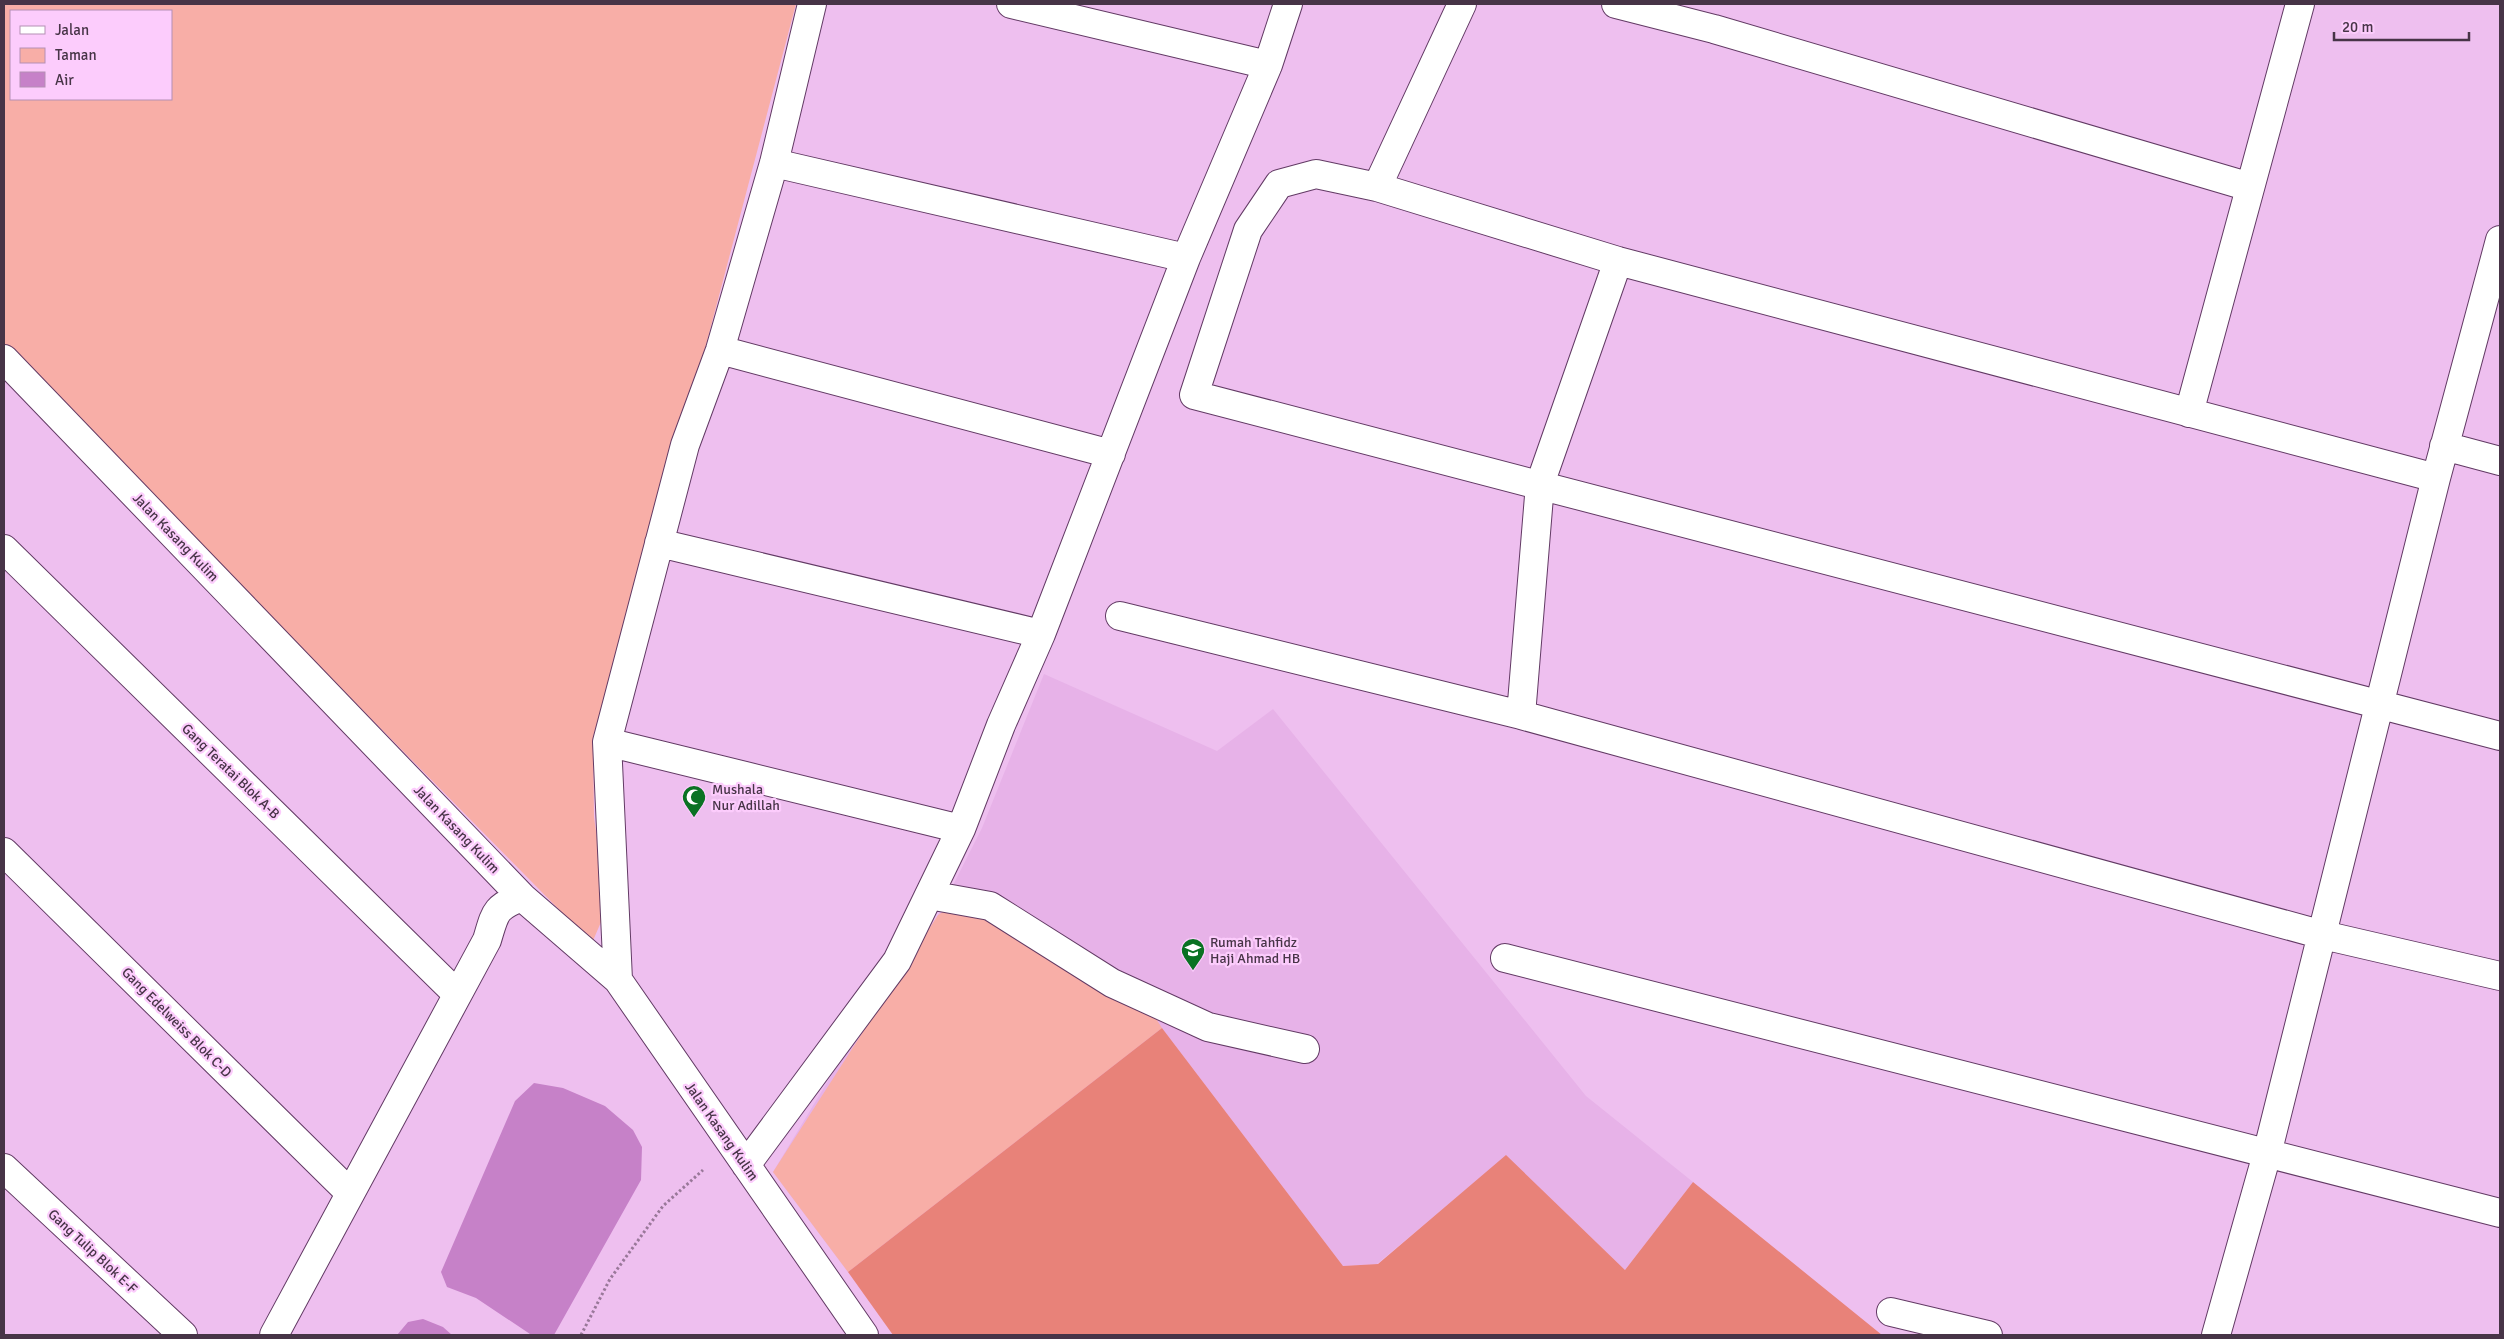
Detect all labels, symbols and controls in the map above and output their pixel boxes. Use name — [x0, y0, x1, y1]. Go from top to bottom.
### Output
legend — [10, 10, 172, 100]
scale bar — [2334, 10, 2469, 42]
text: 20 m — [2342, 18, 2373, 36]
text: Jalan — [55, 21, 89, 39]
text: Taman — [55, 46, 97, 64]
text: Air — [55, 71, 74, 89]
street label: Jalan Kasang Kulim — [129, 490, 222, 585]
street label: Gang Teratai Blok A-B — [178, 720, 283, 822]
place label: Mushala Nur Adillah — [712, 781, 780, 814]
street label: Jalan Kasang Kulim — [410, 782, 503, 877]
mosque icon: Mushala Nur Adillah — [681, 784, 707, 818]
place label: Rumah Tahfidz Haji Ahmad HB — [1210, 934, 1300, 967]
school or university icon: Rumah Tahfidz Haji Ahmad HB — [1180, 937, 1206, 971]
street label: Gang Edelweiss Blok C-D — [118, 964, 235, 1081]
street label: Jalan Kasang Kulim — [681, 1079, 762, 1184]
street label: Gang Tulip Blok E-F — [44, 1206, 141, 1297]

